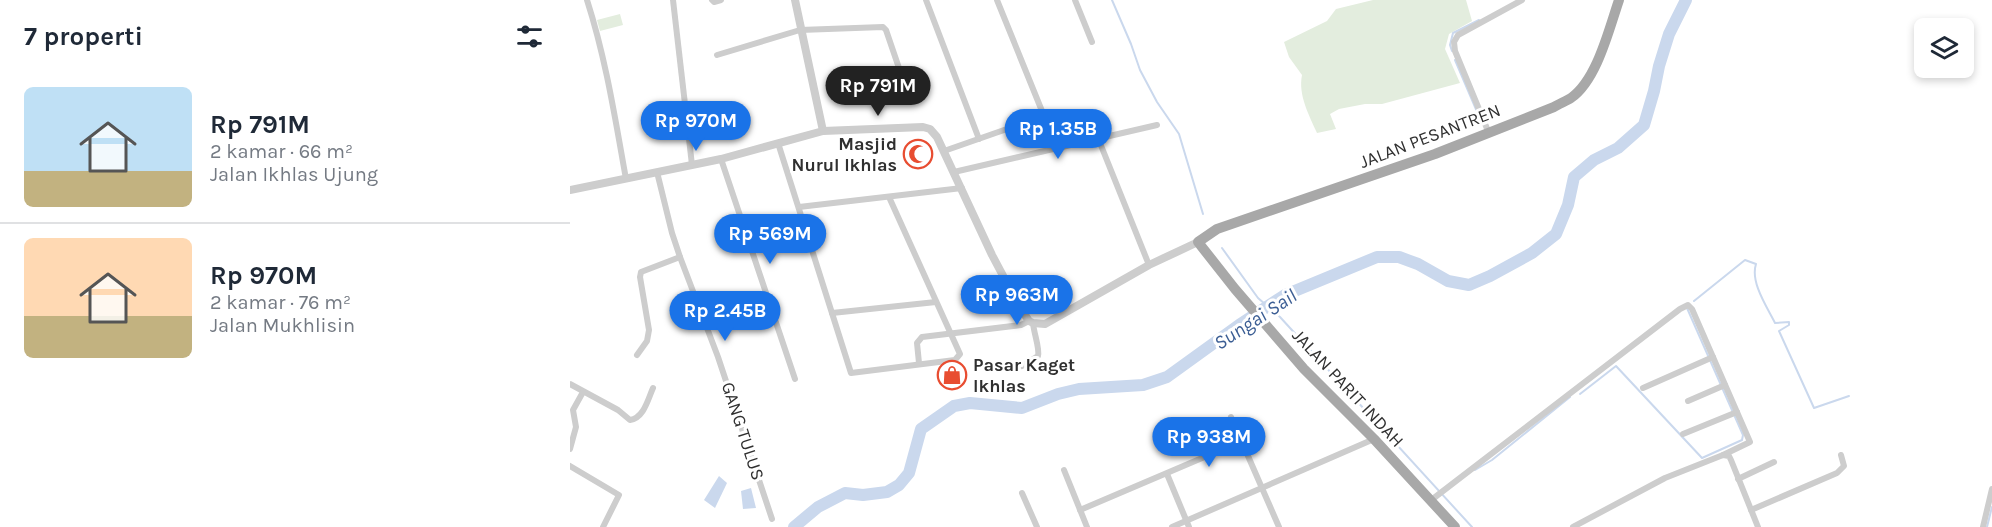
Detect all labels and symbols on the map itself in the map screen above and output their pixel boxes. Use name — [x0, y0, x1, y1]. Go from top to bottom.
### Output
pin: Rp 791M — [823, 66, 933, 117]
street label: JALAN PESANTREN — [1356, 99, 1504, 173]
pin: Rp 970M — [641, 101, 751, 152]
pin: Rp 1.35B — [996, 109, 1120, 160]
place label: Masjid Nurul Ikhlas — [792, 133, 897, 176]
mosque icon: Masjid Nurul Ikhlas — [902, 138, 934, 170]
pin: Rp 569M — [715, 214, 825, 265]
pin: Rp 963M — [962, 275, 1072, 326]
water label: Sungai Sail — [1210, 284, 1301, 355]
pin: Rp 2.45B — [663, 291, 787, 342]
street label: JALAN PARIT INDAH — [1288, 324, 1408, 452]
place label: Pasar Kaget Ikhlas — [973, 354, 1075, 397]
shop icon: Pasar Kaget Ikhlas — [936, 359, 968, 391]
street label: GANG TULUS — [717, 379, 769, 483]
pin: Rp 938M — [1154, 417, 1264, 468]

